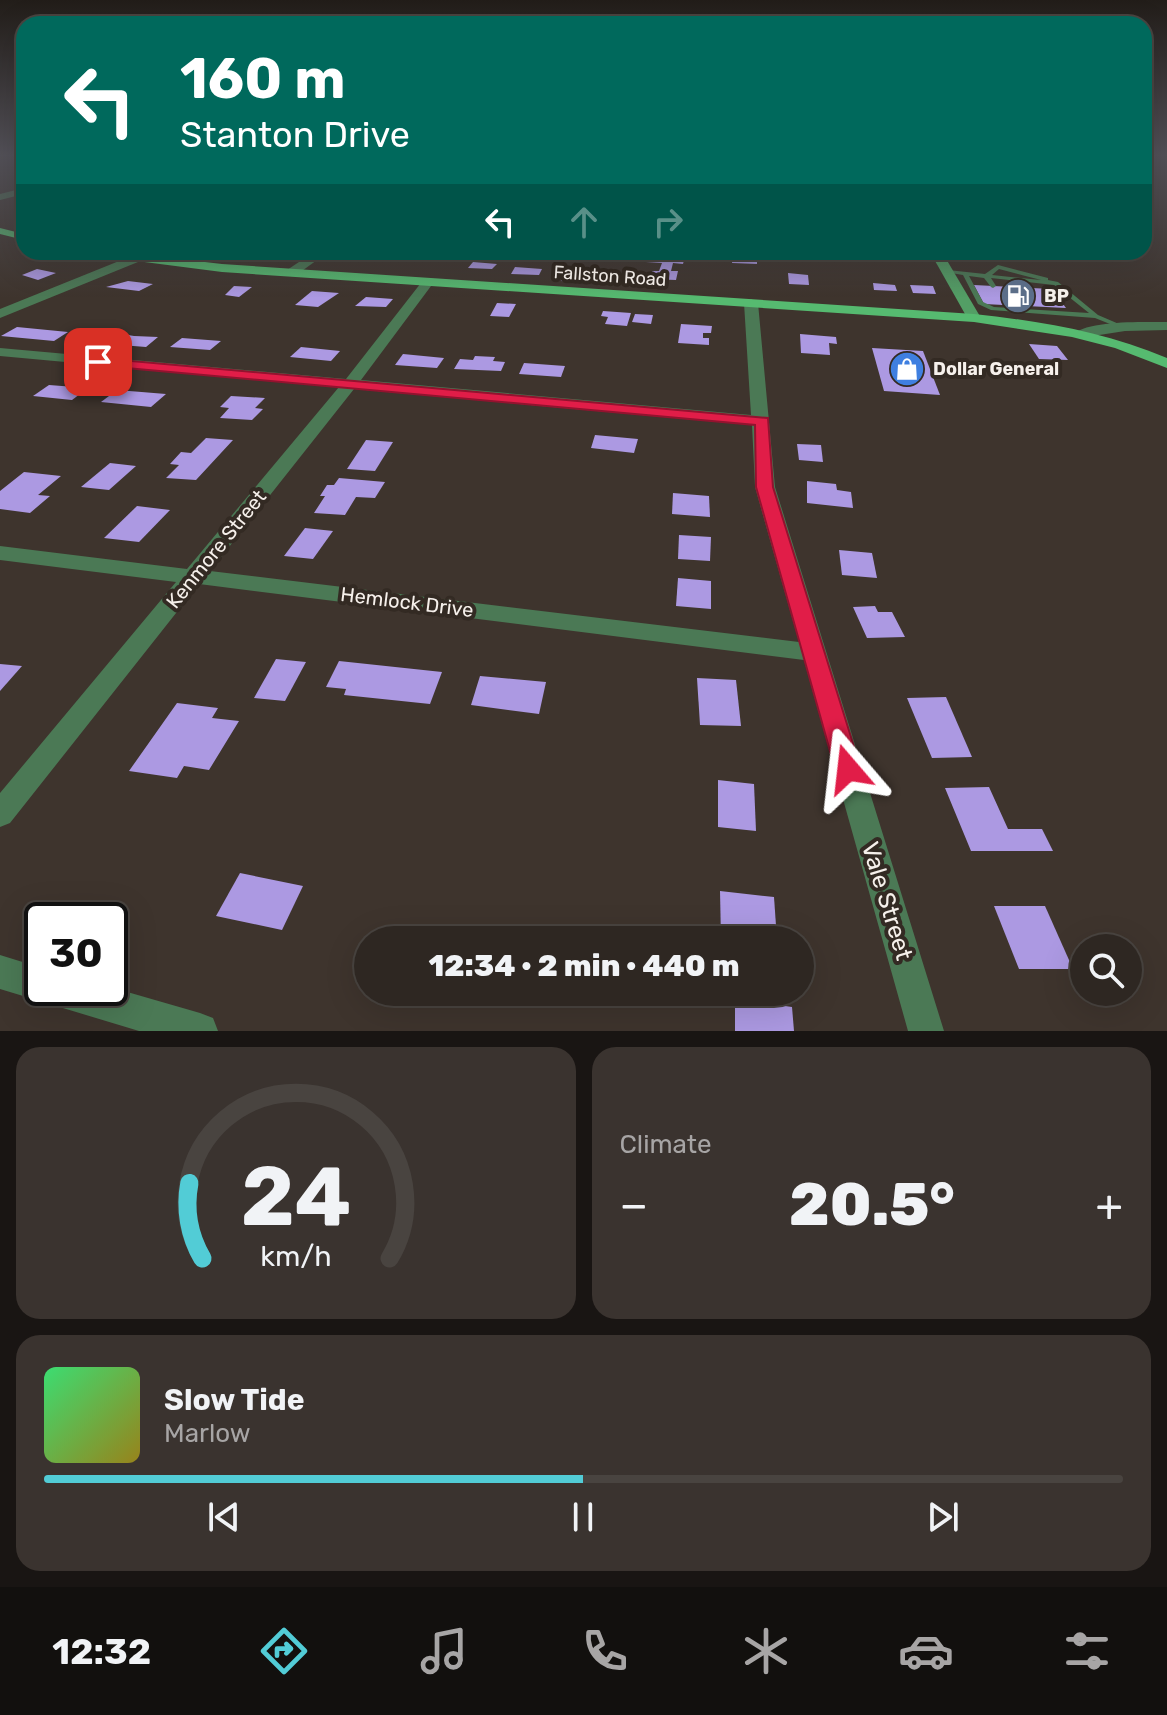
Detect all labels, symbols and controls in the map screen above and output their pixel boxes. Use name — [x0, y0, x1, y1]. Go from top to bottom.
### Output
text: 160 m — [180, 46, 346, 112]
icon: left — [48, 48, 152, 152]
text: Stanton Drive — [180, 113, 410, 156]
icon: left — [478, 200, 522, 244]
icon: ahead — [562, 200, 606, 244]
icon: right — [646, 200, 690, 244]
street label: Fallston Road — [553, 261, 667, 291]
fuel station icon: BP — [999, 277, 1037, 315]
place label: BP — [1044, 285, 1069, 307]
pin — [64, 328, 132, 396]
icon: arrive — [76, 340, 120, 384]
shop icon: Dollar General — [888, 350, 926, 388]
place label: Dollar General — [933, 358, 1059, 380]
street label: Kenmore Street — [161, 485, 271, 613]
street label: Hemlock Drive — [339, 582, 475, 622]
position arrow — [806, 727, 890, 811]
street label: Vale Street — [856, 838, 918, 964]
speed limit sign: 30 — [24, 902, 128, 1006]
map controls — [1070, 934, 1142, 1006]
button: search — [1070, 934, 1142, 1006]
text: 12:34 · 2 min · 440 m — [428, 948, 740, 984]
text: Climate — [620, 1129, 712, 1160]
text: 24 — [240, 1147, 351, 1246]
text: 20.5° — [789, 1169, 955, 1240]
text: − — [620, 1179, 648, 1231]
text: + — [1096, 1179, 1123, 1231]
text: km/h — [260, 1239, 331, 1273]
text: Slow Tide — [164, 1382, 304, 1418]
text: Marlow — [164, 1418, 251, 1449]
icon: previous — [202, 1495, 246, 1539]
icon: pause — [561, 1495, 605, 1539]
icon: next — [921, 1495, 965, 1539]
icon: directions — [256, 1623, 312, 1679]
icon: music — [416, 1623, 472, 1679]
icon: phone — [577, 1623, 633, 1679]
icon: climate — [738, 1623, 794, 1679]
icon: car — [898, 1623, 954, 1679]
icon: filters — [1059, 1623, 1115, 1679]
text: 12:32 — [52, 1630, 151, 1673]

